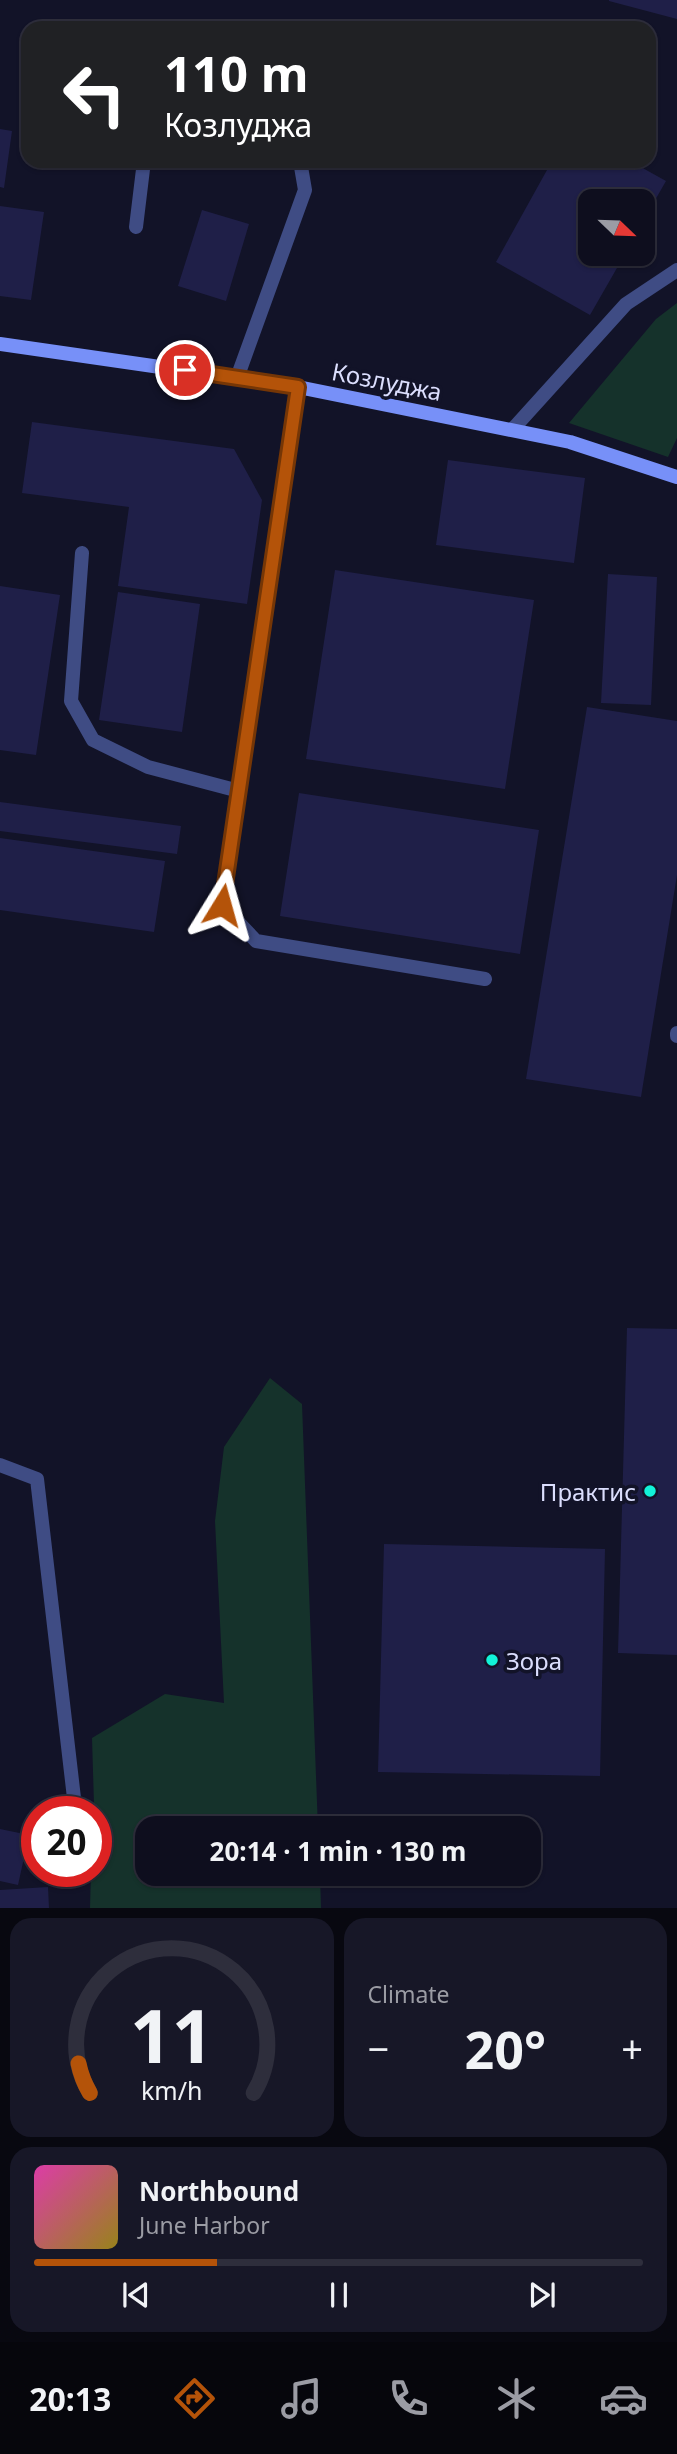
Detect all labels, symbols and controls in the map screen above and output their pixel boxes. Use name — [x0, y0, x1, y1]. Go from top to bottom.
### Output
text: 110 m — [164, 40, 309, 106]
icon: left — [49, 49, 140, 140]
text: Козлуджа — [164, 103, 312, 146]
north arrow — [578, 189, 654, 266]
map controls — [578, 189, 655, 266]
pin — [155, 340, 215, 400]
icon: arrive — [166, 351, 204, 389]
street label: Козлуджа — [329, 354, 445, 408]
position arrow — [185, 868, 259, 942]
place label: Практис — [540, 1475, 636, 1508]
marker: Практис — [642, 1483, 658, 1499]
place label: Зора — [506, 1644, 562, 1677]
marker: Зора — [484, 1652, 500, 1668]
speed limit sign: 20 — [21, 1796, 112, 1887]
text: 20:14 · 1 min · 130 m — [210, 1833, 466, 1869]
text: Climate — [368, 1978, 450, 2010]
text: 11 — [130, 1986, 213, 2085]
text: 20° — [464, 2013, 546, 2084]
text: − — [368, 2022, 389, 2074]
text: + — [621, 2022, 643, 2074]
text: km/h — [141, 2073, 203, 2107]
text: Northbound — [139, 2173, 299, 2209]
text: June Harbor — [139, 2209, 270, 2241]
icon: previous — [117, 2276, 155, 2314]
icon: pause — [320, 2276, 358, 2314]
icon: next — [523, 2276, 561, 2314]
icon: directions — [170, 2374, 219, 2423]
icon: music — [277, 2374, 326, 2423]
icon: phone — [384, 2374, 433, 2423]
icon: climate — [492, 2374, 541, 2423]
icon: car — [599, 2374, 648, 2423]
text: 20:13 — [29, 2377, 111, 2420]

